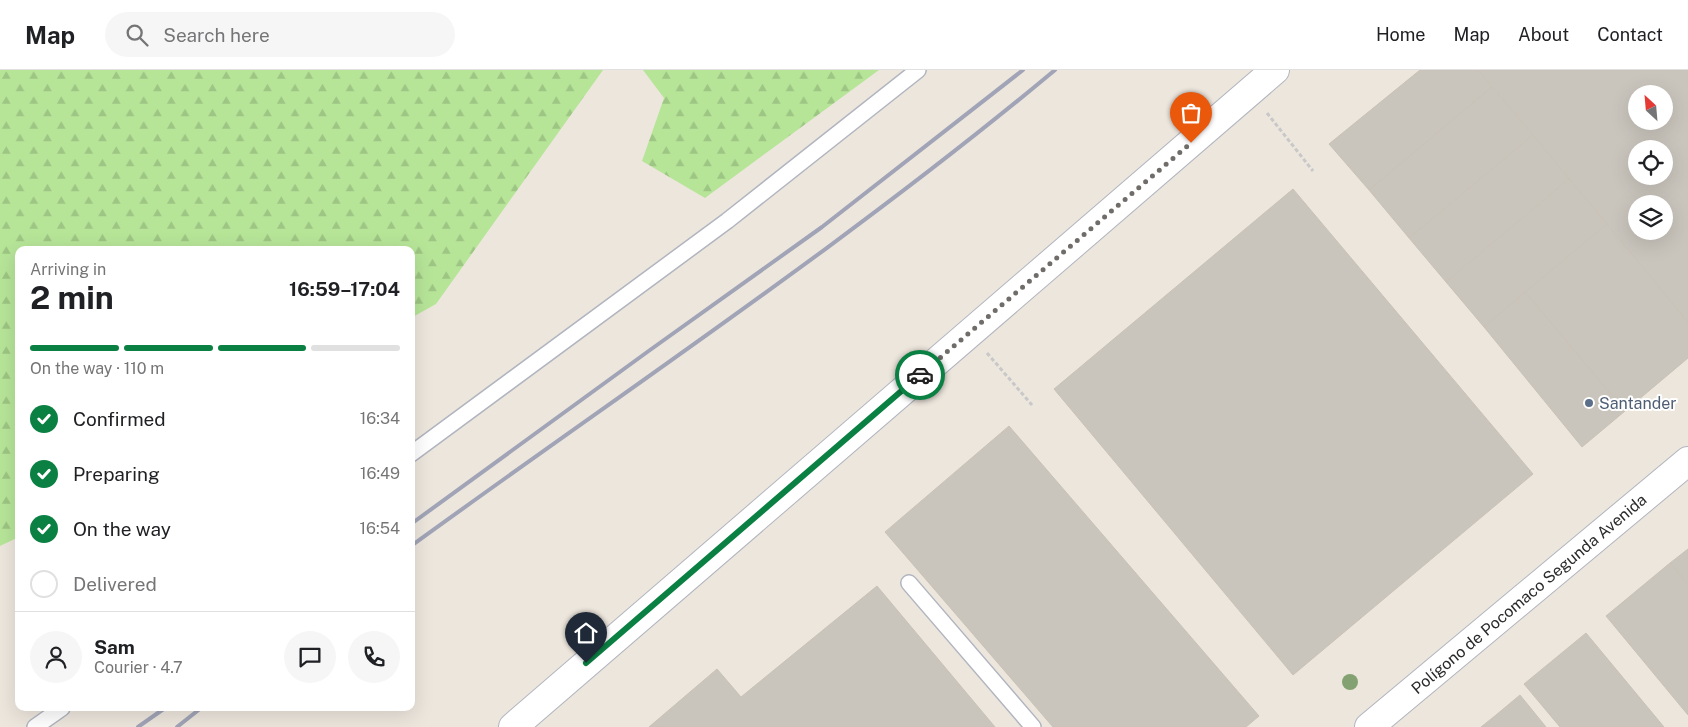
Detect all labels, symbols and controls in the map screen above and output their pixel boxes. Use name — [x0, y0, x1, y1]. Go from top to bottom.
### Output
search box — [105, 12, 455, 57]
text: Map — [25, 21, 75, 49]
icon: search — [123, 21, 151, 49]
text: Search here — [163, 24, 270, 46]
text: Home — [1376, 24, 1426, 45]
text: Map — [1454, 24, 1490, 45]
text: About — [1518, 24, 1569, 45]
text: Contact — [1597, 24, 1663, 45]
north arrow — [1628, 85, 1672, 130]
map controls — [1628, 85, 1673, 240]
pin — [1170, 92, 1212, 143]
icon: bag — [1177, 99, 1205, 127]
button: locate — [1628, 140, 1673, 185]
button: layers — [1628, 195, 1673, 240]
text: Arriving in — [30, 260, 106, 279]
text: 16:59–17:04 — [289, 278, 400, 300]
text: 2 min — [30, 279, 114, 316]
courier — [895, 350, 945, 400]
text: On the way · 110 m — [30, 359, 164, 378]
icon: car — [906, 361, 934, 389]
place label: Santander — [1599, 394, 1677, 413]
marker: Santander — [1583, 397, 1595, 409]
icon: check — [30, 405, 58, 433]
text: Confirmed — [73, 408, 166, 430]
text: 16:34 — [360, 409, 400, 428]
icon: check — [30, 460, 58, 488]
text: Preparing — [73, 463, 160, 485]
text: 16:49 — [360, 464, 400, 483]
street label: Polígono de Pocomaco Segunda Avenida — [1408, 490, 1650, 698]
icon: check — [30, 515, 58, 543]
text: On the way — [73, 518, 171, 540]
text: 16:54 — [360, 519, 400, 538]
text: Delivered — [73, 573, 157, 595]
pin — [565, 612, 607, 663]
icon: home — [572, 619, 600, 647]
button: person — [30, 631, 82, 683]
button: chat — [284, 631, 336, 683]
button: phone — [348, 631, 400, 683]
text: Sam — [94, 636, 135, 658]
text: Courier · 4.7 — [94, 658, 183, 677]

